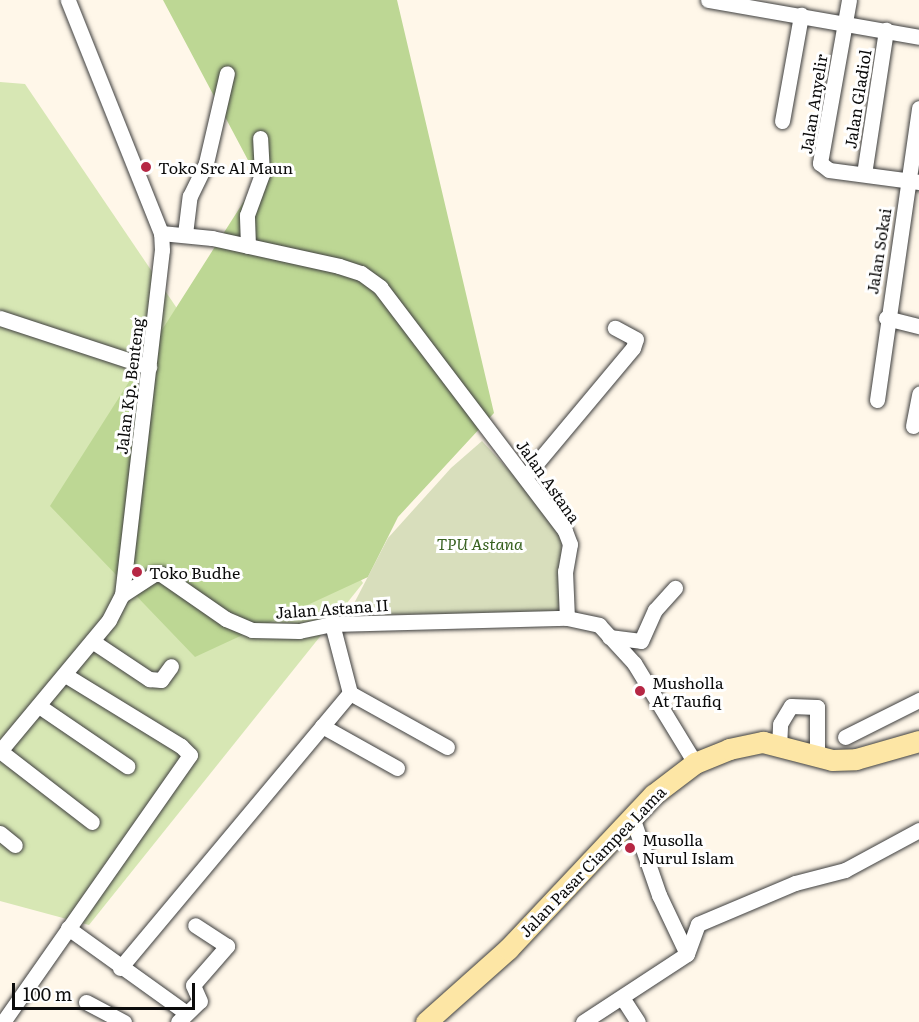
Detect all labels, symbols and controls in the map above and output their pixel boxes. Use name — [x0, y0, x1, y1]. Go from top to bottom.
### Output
street label: Jalan Gladiol — [840, 48, 874, 150]
street label: Jalan Anyelir — [796, 53, 830, 155]
place label: Toko Src Al Maun — [158, 157, 293, 177]
marker: Toko Src Al Maun — [139, 160, 153, 174]
street label: Jalan Sokai — [862, 207, 894, 295]
street label: Jalan Kp. Benteng — [111, 317, 147, 455]
street label: Jalan Astana — [513, 436, 585, 526]
park label: TPU Astana — [437, 533, 523, 553]
place label: Toko Budhe — [149, 562, 240, 582]
marker: Toko Budhe — [130, 565, 144, 579]
street label: Jalan Astana II — [275, 594, 389, 622]
place label: Musholla At Taufiq — [652, 672, 724, 710]
marker: Musholla At Taufiq — [633, 684, 647, 698]
street label: Jalan Pasar Ciampea Lama — [515, 782, 669, 940]
place label: Musolla Nurul Islam — [642, 829, 734, 867]
marker: Musolla Nurul Islam — [623, 841, 637, 855]
scale bar — [15, 971, 198, 1009]
text: 100 m — [23, 980, 72, 1007]

